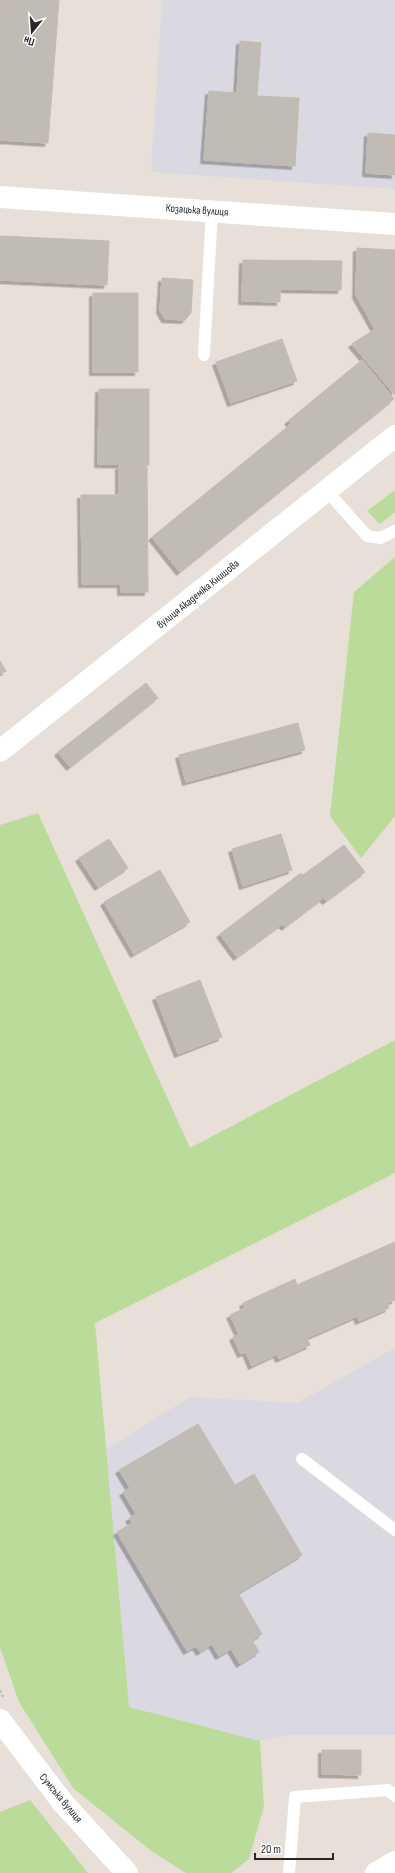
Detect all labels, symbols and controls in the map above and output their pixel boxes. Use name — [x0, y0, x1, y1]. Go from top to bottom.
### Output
north arrow — [12, 12, 52, 52]
text: Пн — [22, 33, 36, 49]
street label: Козацька вулиця — [165, 201, 229, 219]
street label: вулиця Академіка Книшова — [154, 557, 242, 631]
street label: Сумська вулиця — [37, 1771, 85, 1825]
scale bar — [255, 1835, 333, 1861]
text: 20 m — [261, 1842, 281, 1857]

